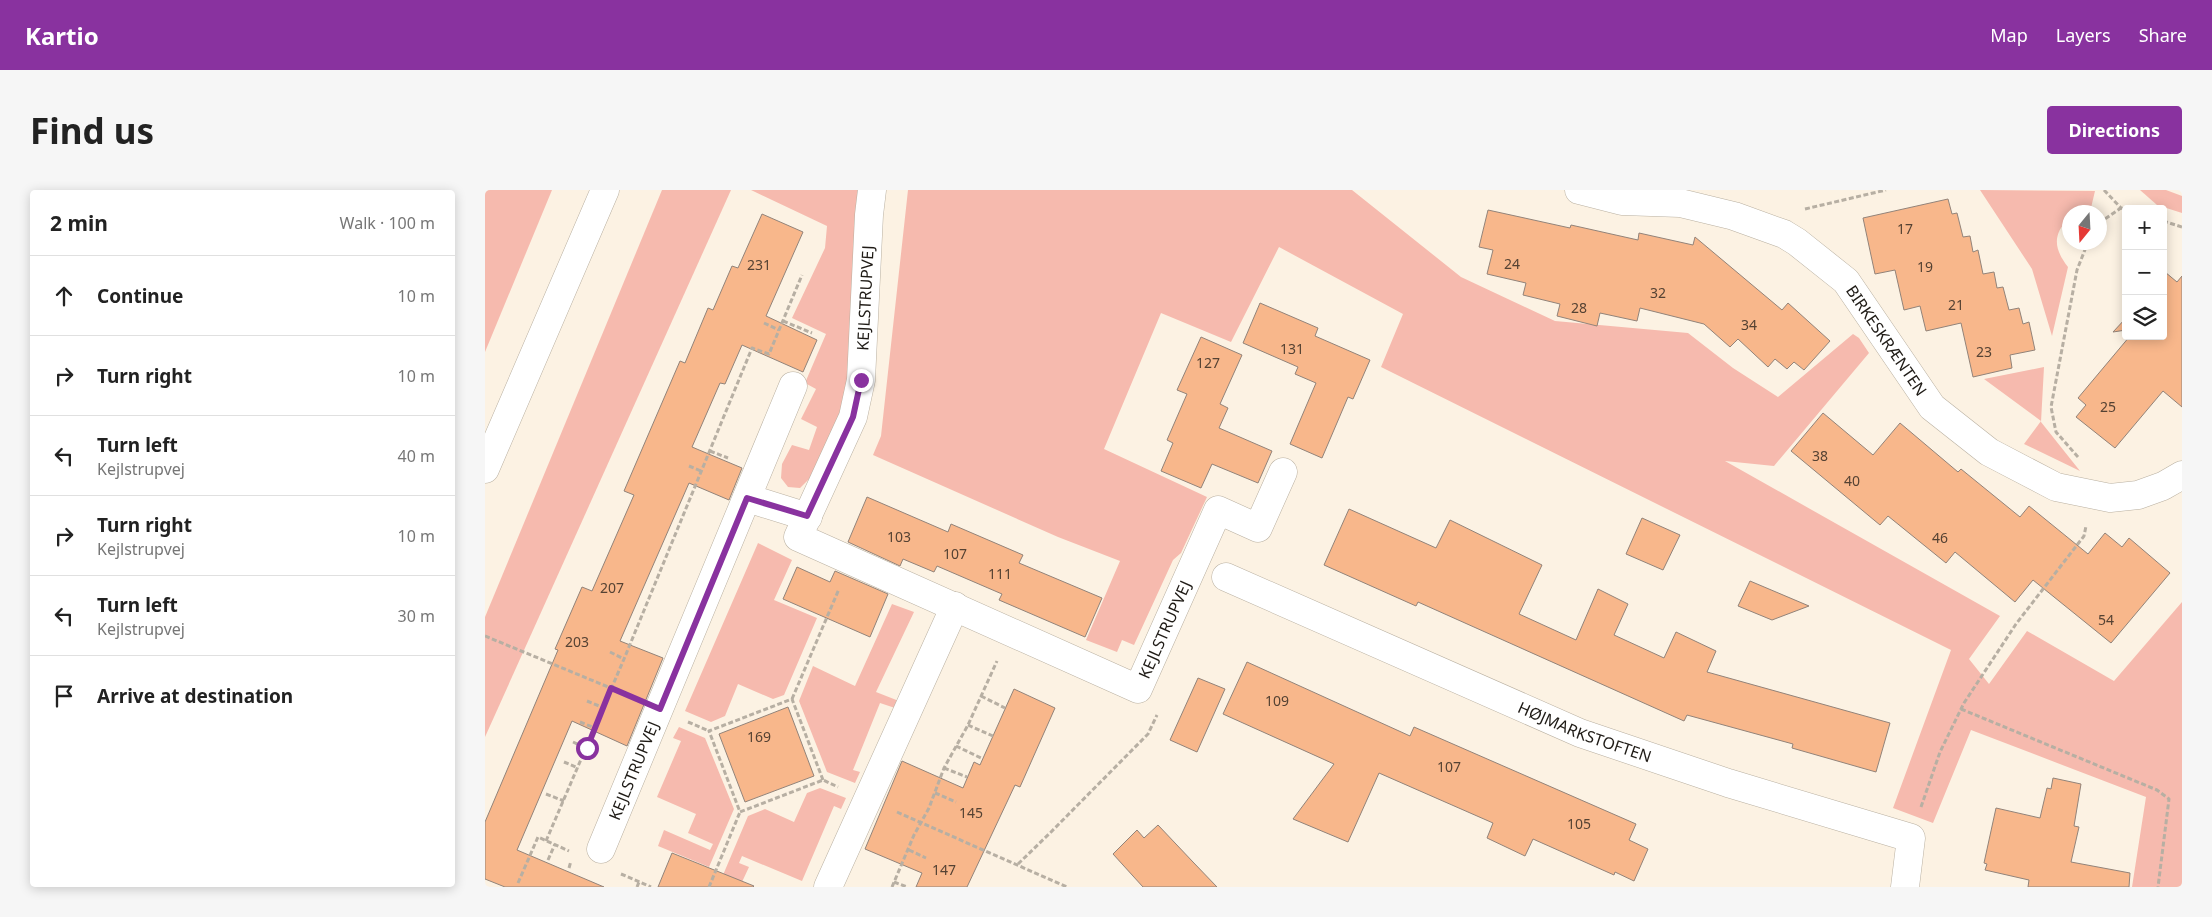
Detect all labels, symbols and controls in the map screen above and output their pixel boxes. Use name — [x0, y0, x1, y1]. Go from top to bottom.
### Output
text: Kartio — [25, 19, 99, 52]
text: Map — [1990, 23, 2028, 47]
text: Layers — [2056, 23, 2111, 47]
text: Share — [2139, 23, 2187, 47]
button: Directions — [2047, 106, 2182, 154]
text: Find us — [30, 107, 154, 154]
north arrow — [2062, 205, 2107, 250]
map controls — [2122, 205, 2167, 340]
button: + — [2122, 205, 2167, 250]
text: 2 min — [50, 209, 108, 237]
text: Walk · 100 m — [340, 212, 435, 234]
house number: 17 — [1897, 219, 1913, 238]
street label: KEJLSTRUPVEJ — [851, 245, 879, 351]
button: − — [2122, 250, 2167, 295]
house number: 24 — [1504, 254, 1520, 273]
house number: 231 — [747, 255, 771, 274]
house number: 19 — [1917, 257, 1933, 276]
street label: BIRKESKRÆNTEN — [1841, 281, 1932, 400]
icon: ahead — [50, 282, 78, 310]
text: Continue — [97, 283, 183, 309]
house number: 32 — [1650, 283, 1666, 302]
text: 10 m — [398, 285, 435, 307]
house number: 21 — [1948, 295, 1964, 314]
button: layers — [2122, 295, 2167, 340]
house number: 28 — [1571, 298, 1587, 317]
house number: 34 — [1741, 315, 1757, 334]
house number: 131 — [1280, 339, 1304, 358]
house number: 23 — [1976, 342, 1992, 361]
house number: 127 — [1196, 353, 1220, 372]
icon: right — [50, 362, 78, 390]
text: Turn right — [97, 363, 192, 389]
text: 10 m — [398, 365, 435, 387]
route end — [850, 369, 873, 392]
house number: 25 — [2100, 397, 2116, 416]
text: Turn left — [97, 432, 178, 458]
icon: left — [50, 442, 78, 470]
text: 40 m — [398, 445, 435, 467]
house number: 38 — [1812, 446, 1828, 465]
text: Kejlstrupvej — [97, 458, 185, 480]
house number: 40 — [1844, 471, 1860, 490]
text: Turn right — [97, 512, 192, 538]
icon: right — [50, 522, 78, 550]
text: 10 m — [398, 525, 435, 547]
house number: 103 — [887, 527, 911, 546]
house number: 46 — [1932, 528, 1948, 547]
text: Kejlstrupvej — [97, 538, 185, 560]
house number: 107 — [943, 544, 967, 563]
house number: 111 — [988, 564, 1012, 583]
street label: KEJLSTRUPVEJ — [1133, 577, 1196, 682]
house number: 207 — [600, 578, 624, 597]
text: Turn left — [97, 592, 178, 618]
icon: left — [50, 602, 78, 630]
text: 30 m — [398, 605, 435, 627]
house number: 54 — [2098, 610, 2114, 629]
text: Kejlstrupvej — [97, 618, 185, 640]
house number: 203 — [565, 632, 589, 651]
icon: arrive — [50, 682, 78, 710]
text: Arrive at destination — [97, 683, 293, 709]
house number: 109 — [1265, 691, 1289, 710]
street label: HØJMARKSTOFTEN — [1515, 696, 1654, 767]
street label: KEJLSTRUPVEJ — [603, 718, 664, 823]
house number: 169 — [747, 727, 771, 746]
route start — [576, 737, 599, 760]
house number: 107 — [1437, 757, 1461, 776]
house number: 145 — [959, 803, 983, 822]
house number: 105 — [1567, 814, 1591, 833]
house number: 147 — [932, 860, 956, 879]

